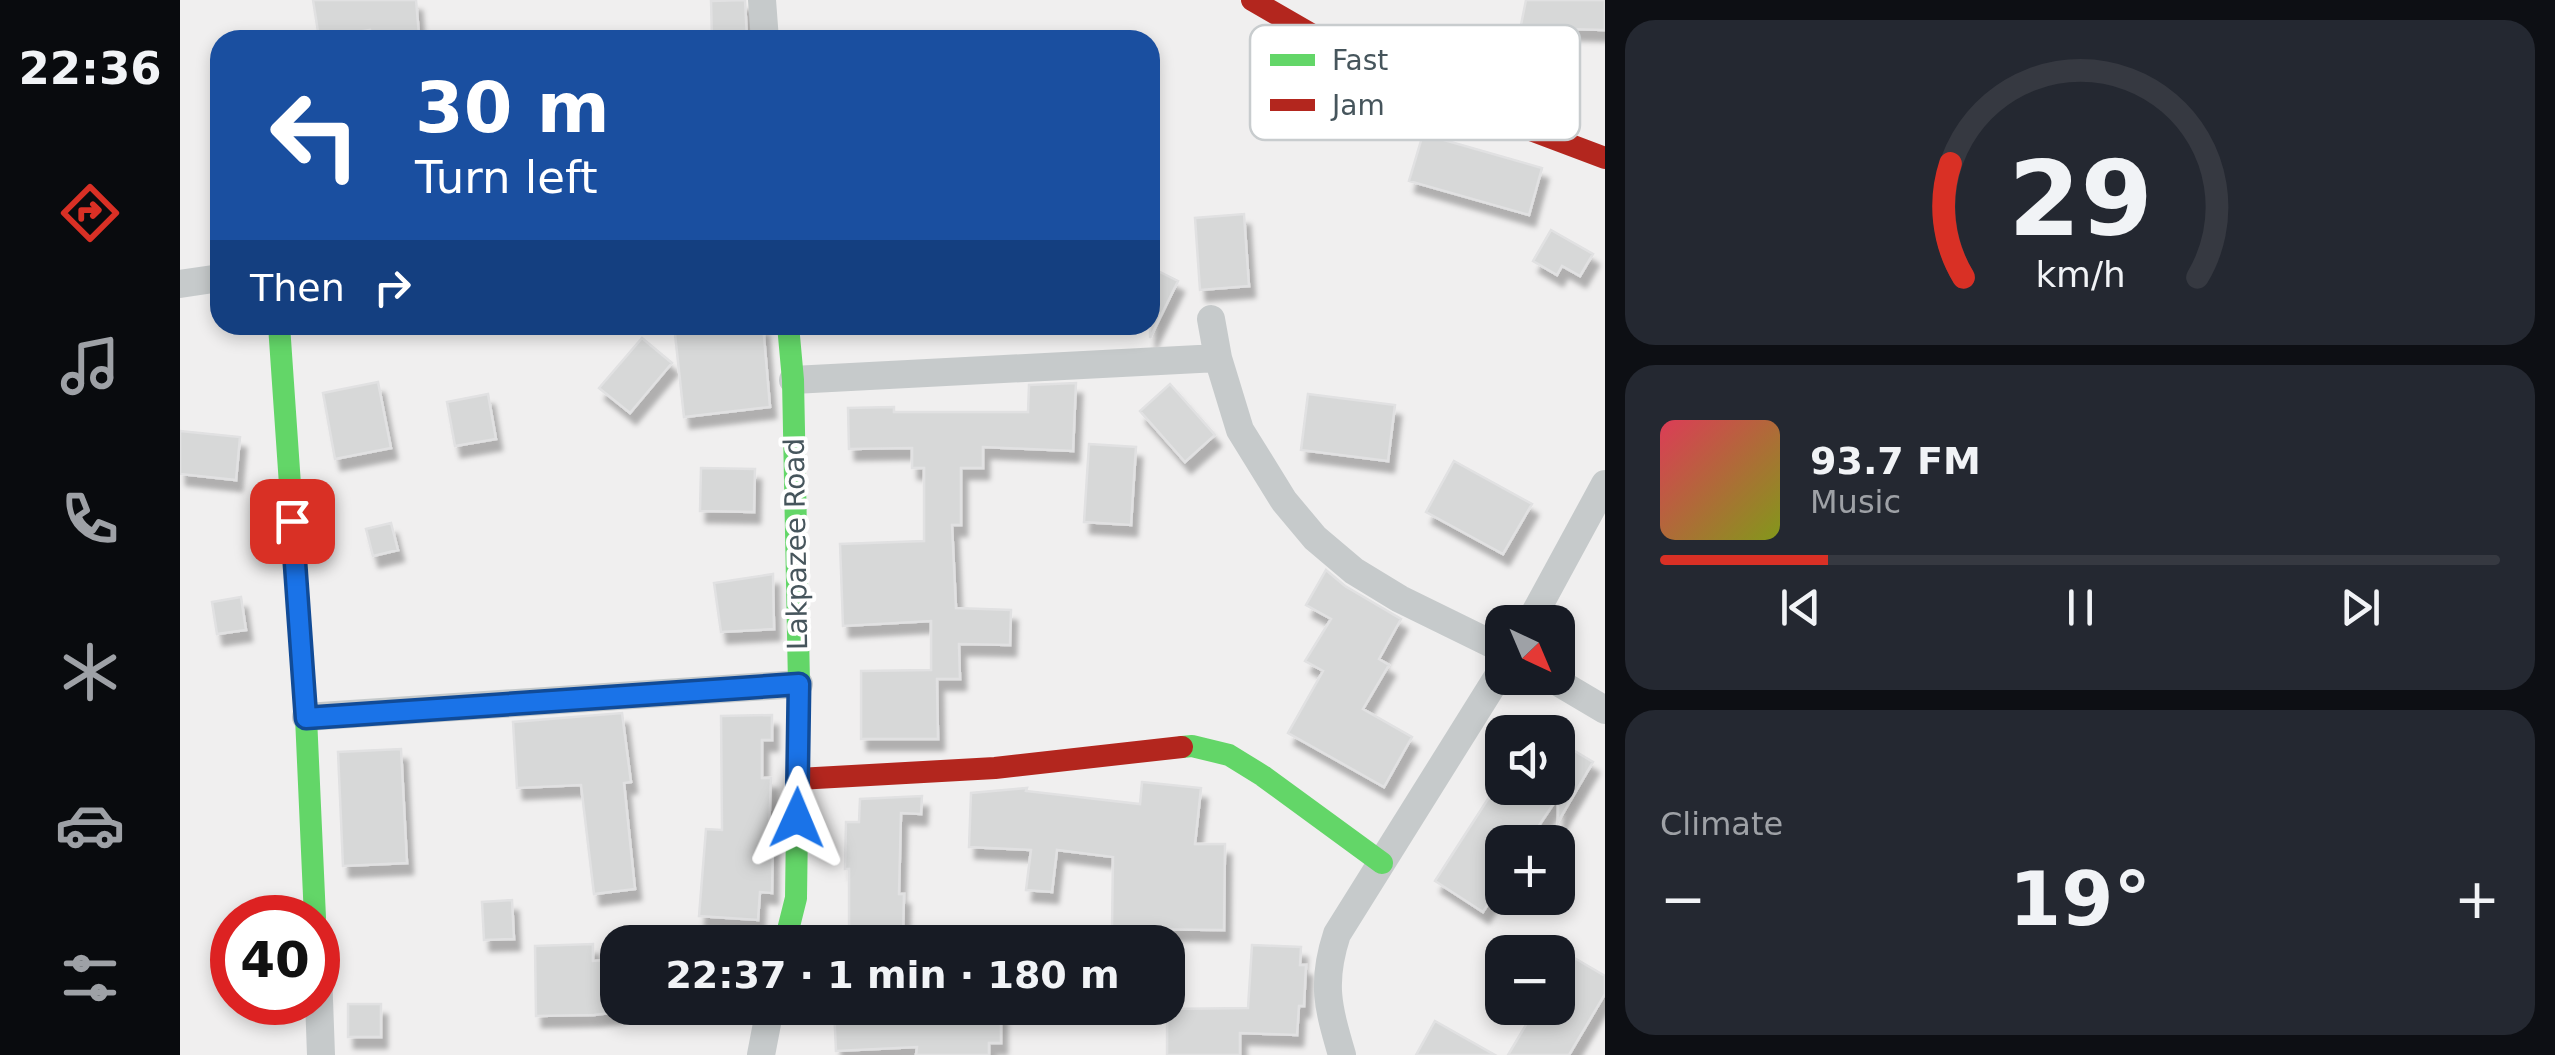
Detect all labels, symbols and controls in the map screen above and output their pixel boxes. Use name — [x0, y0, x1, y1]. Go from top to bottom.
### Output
legend — [1250, 25, 1580, 140]
text: 22:36 — [18, 42, 162, 95]
text: Fast — [1332, 44, 1388, 77]
text: 30 m — [415, 67, 610, 149]
icon: left — [250, 70, 380, 200]
text: Jam — [1330, 89, 1385, 122]
text: 29 — [2008, 138, 2152, 260]
text: Turn left — [415, 151, 598, 204]
icon: directions — [55, 178, 125, 248]
text: km/h — [2035, 254, 2125, 295]
icon: right — [365, 260, 420, 315]
text: Then — [250, 266, 345, 310]
icon: music — [55, 331, 125, 401]
street label: Lakpazee Road — [778, 438, 814, 650]
text: 93.7 FM — [1810, 439, 1981, 483]
pin — [250, 479, 335, 564]
text: Music — [1810, 483, 1901, 521]
icon: phone — [55, 484, 125, 554]
icon: arrive — [265, 494, 320, 549]
icon: previous — [1773, 580, 1828, 635]
icon: pause — [2053, 580, 2108, 635]
icon: next — [2333, 580, 2388, 635]
north arrow — [1485, 605, 1575, 695]
map controls — [1485, 605, 1575, 1025]
icon: climate — [55, 637, 125, 707]
button: sound — [1485, 715, 1575, 805]
position arrow — [745, 766, 849, 870]
icon: car — [55, 790, 125, 860]
text: Climate — [1660, 805, 1783, 843]
button: + — [1485, 825, 1575, 915]
text: 19° — [2009, 855, 2151, 943]
text: − — [1660, 867, 1706, 931]
text: + — [2454, 867, 2500, 931]
speed limit sign: 40 — [210, 895, 340, 1025]
button: − — [1485, 935, 1575, 1025]
icon: filters — [55, 943, 125, 1013]
text: 22:37 · 1 min · 180 m — [665, 953, 1120, 997]

